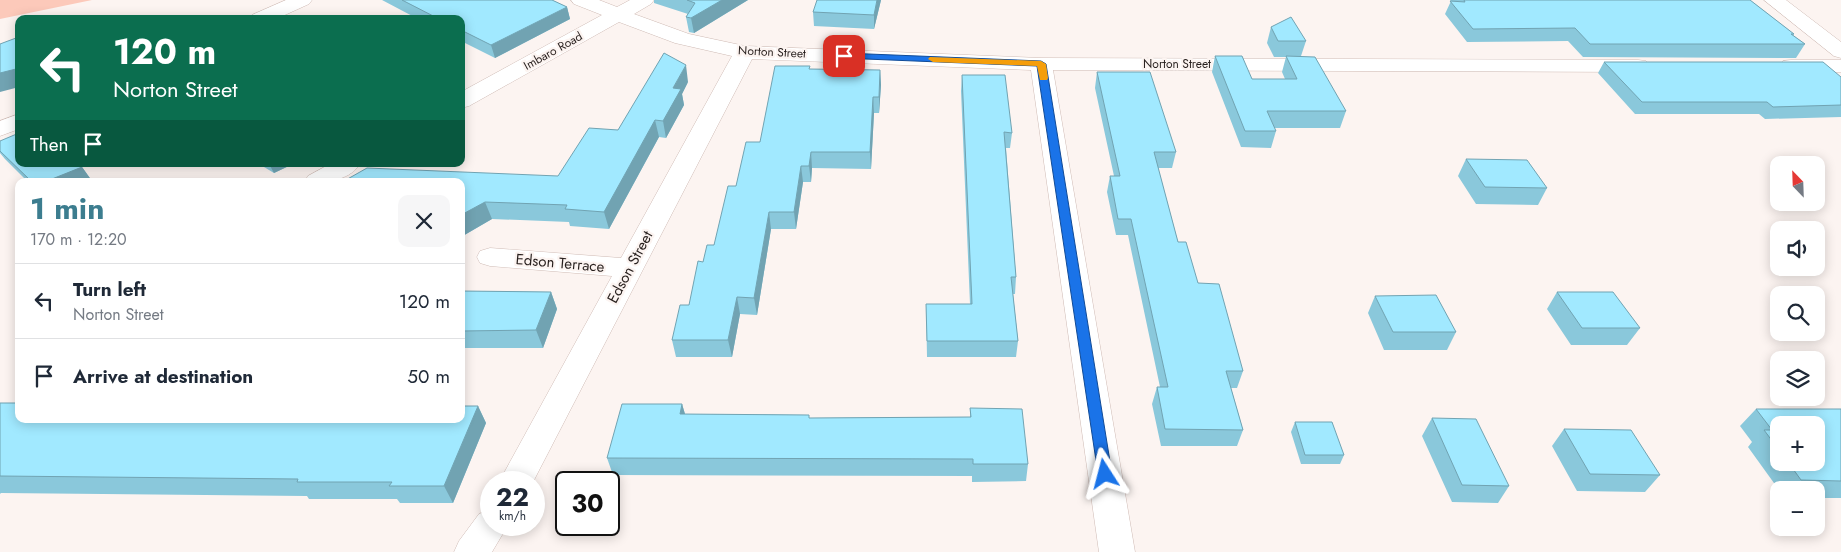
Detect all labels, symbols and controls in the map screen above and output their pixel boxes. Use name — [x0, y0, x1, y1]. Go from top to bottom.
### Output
text: 120 m — [113, 27, 216, 77]
street label: Imbaro Road — [520, 27, 586, 75]
icon: left — [30, 35, 95, 100]
pin — [823, 35, 865, 77]
street label: Norton Street — [738, 41, 807, 63]
icon: arrive — [830, 42, 858, 70]
street label: Norton Street — [1143, 55, 1211, 73]
text: Norton Street — [113, 73, 238, 105]
icon: arrive — [79, 130, 107, 158]
text: Then — [30, 131, 69, 158]
north arrow — [1770, 156, 1825, 211]
map controls — [1770, 156, 1825, 536]
text: 1 min — [30, 187, 104, 230]
button: close — [398, 195, 450, 247]
button: sound — [1770, 221, 1825, 276]
street label: Edson Street — [602, 227, 658, 307]
text: 170 m · 12:20 — [30, 228, 127, 251]
street label: Edson Terrace — [515, 248, 606, 278]
text: Turn left — [73, 276, 146, 303]
button: search — [1770, 286, 1825, 341]
icon: left — [30, 287, 58, 315]
text: 120 m — [399, 288, 450, 315]
text: Norton Street — [73, 303, 164, 326]
button: layers — [1770, 351, 1825, 406]
icon: arrive — [30, 362, 58, 390]
text: Arrive at destination — [73, 363, 253, 390]
text: 50 m — [407, 363, 450, 390]
button: + — [1770, 416, 1825, 471]
position arrow — [1078, 447, 1130, 499]
speed limit sign: 30 — [555, 471, 620, 536]
text: 22 — [496, 479, 529, 515]
button: − — [1770, 481, 1825, 536]
text: km/h — [499, 507, 526, 525]

